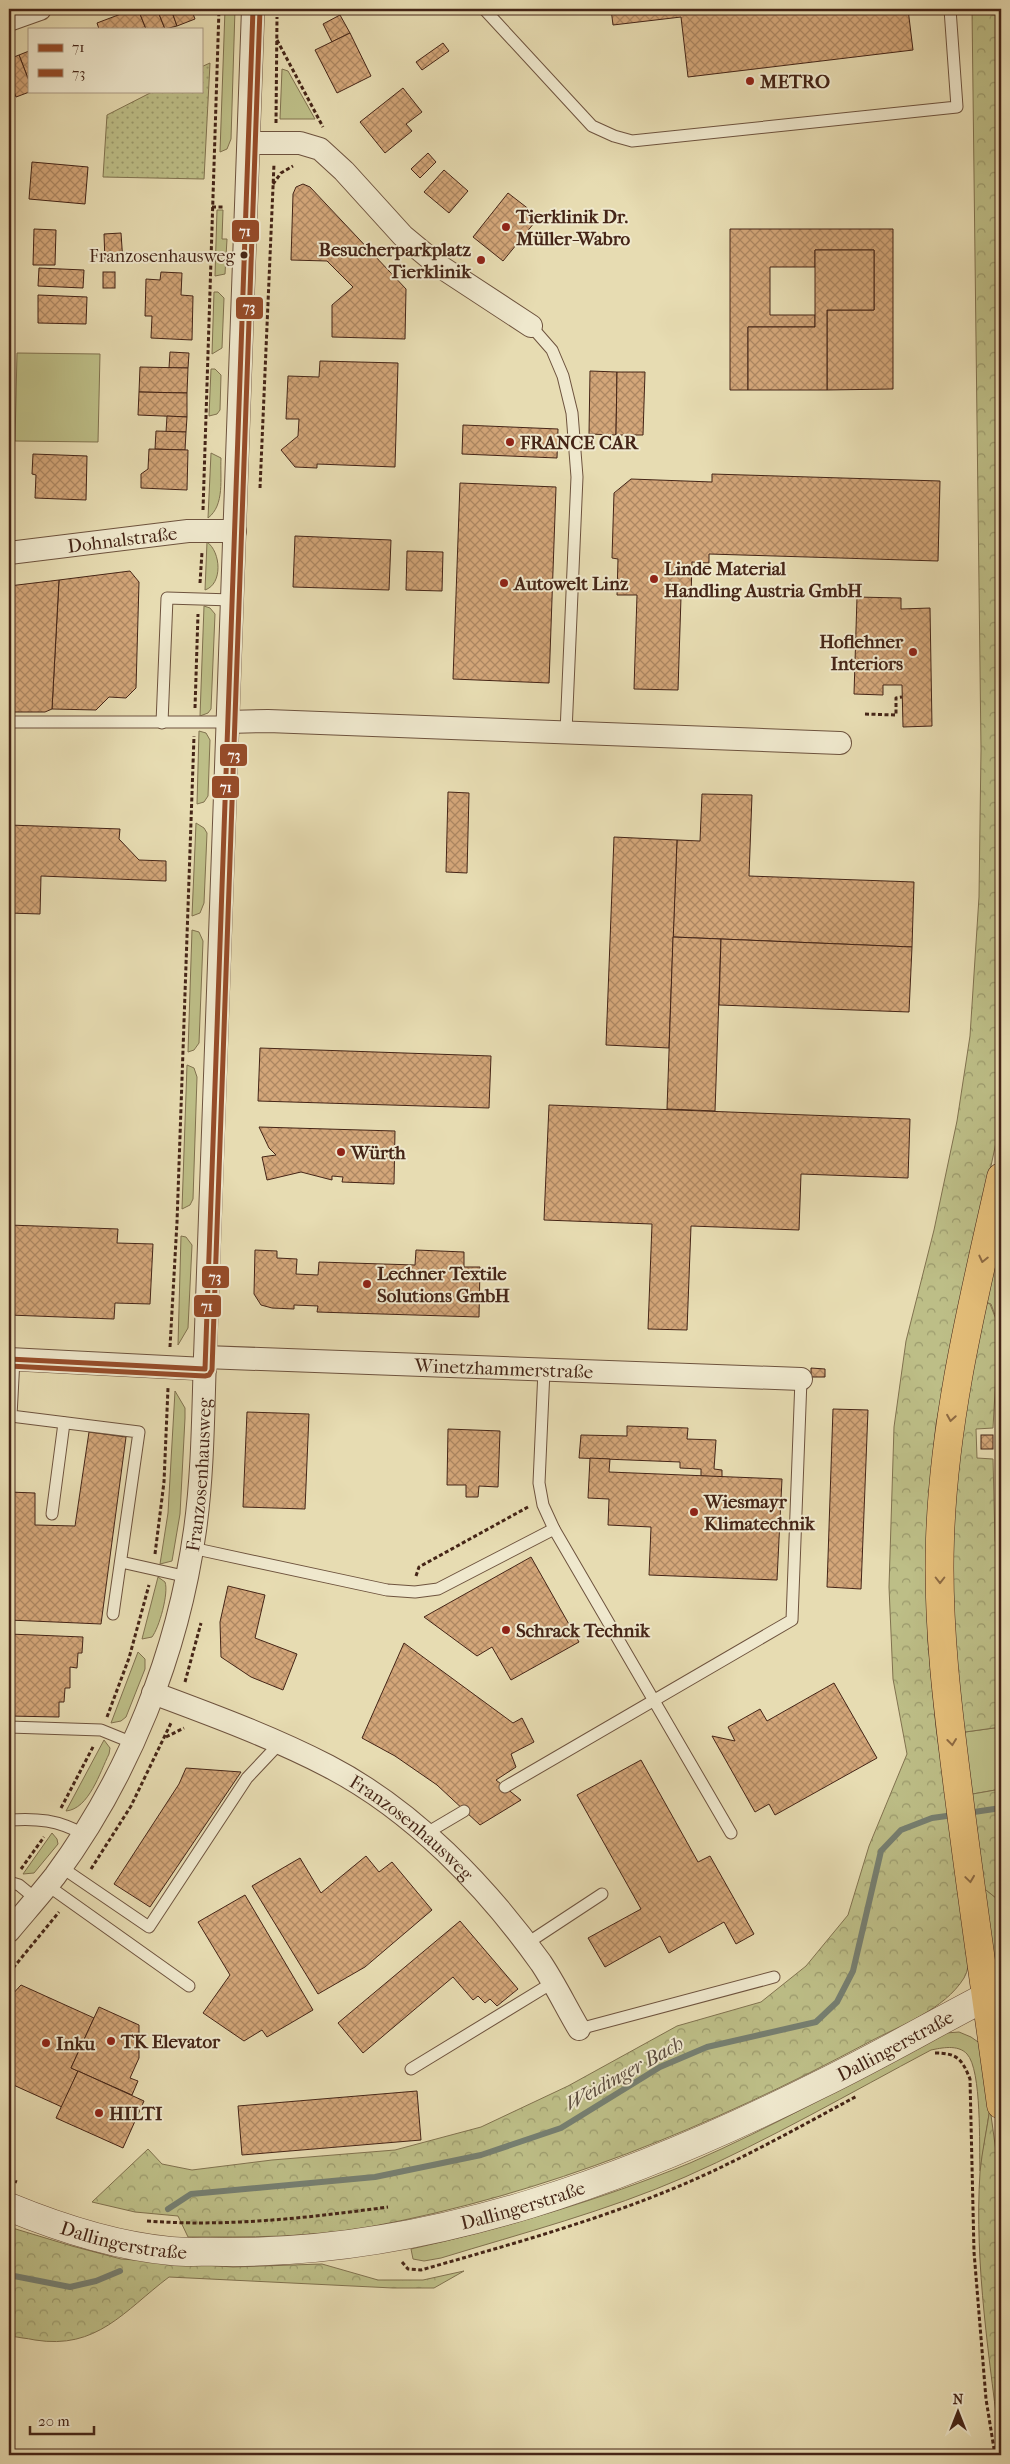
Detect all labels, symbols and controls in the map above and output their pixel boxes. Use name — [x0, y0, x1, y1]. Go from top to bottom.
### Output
legend — [28, 28, 202, 92]
text: 71 — [72, 38, 85, 56]
text: 73 — [72, 64, 85, 82]
place label: METRO — [759, 71, 830, 93]
marker: METRO — [744, 75, 756, 87]
place label: Tierklinik Dr. Müller-Wabro — [515, 206, 631, 250]
line badge: 71 — [231, 219, 260, 243]
marker: Tierklinik Dr. Müller-Wabro — [500, 221, 512, 233]
text: 71 — [238, 223, 251, 240]
place label: Besucherparkplatz Tierklinik — [319, 239, 472, 283]
place label: Franzosenhausweg — [89, 246, 235, 267]
marker: Franzosenhausweg — [239, 250, 249, 260]
marker: Besucherparkplatz Tierklinik — [475, 254, 487, 266]
line badge: 73 — [235, 296, 264, 320]
text: 73 — [242, 299, 256, 316]
place label: FRANCE CAR — [519, 432, 639, 454]
marker: FRANCE CAR — [504, 436, 516, 448]
street label: Dohnalstraße — [66, 522, 178, 558]
place label: Linde Material Handling Austria GmbH — [664, 558, 862, 602]
place label: Autowelt Linz — [513, 573, 629, 595]
marker: Linde Material Handling Austria GmbH — [648, 573, 660, 585]
marker: Autowelt Linz — [498, 577, 510, 589]
place label: Hoflehner Interiors — [819, 631, 904, 675]
marker: Hoflehner Interiors — [907, 646, 919, 658]
line badge: 73 — [219, 743, 248, 767]
text: 73 — [227, 747, 241, 764]
line badge: 71 — [211, 775, 240, 799]
text: 71 — [219, 779, 232, 796]
place label: Würth — [350, 1142, 406, 1164]
marker: Würth — [335, 1146, 347, 1158]
one-way arrow — [978, 1255, 989, 1264]
place label: Lechner Textile Solutions GmbH — [377, 1263, 510, 1307]
line badge: 73 — [201, 1265, 230, 1289]
text: 73 — [208, 1269, 222, 1286]
marker: Lechner Textile Solutions GmbH — [361, 1278, 373, 1290]
line badge: 71 — [193, 1294, 222, 1318]
text: 71 — [200, 1298, 213, 1315]
street label: Winetzhammerstraße — [413, 1355, 593, 1383]
street label: Franzosenhausweg — [182, 1397, 216, 1553]
one-way arrow — [946, 1414, 956, 1423]
place label: Wiesmayr Klimatechnik — [703, 1491, 816, 1535]
marker: Wiesmayr Klimatechnik — [688, 1506, 700, 1518]
one-way arrow — [934, 1576, 945, 1584]
place label: Schrack Technik — [516, 1620, 651, 1642]
marker: Schrack Technik — [500, 1624, 512, 1636]
one-way arrow — [946, 1738, 957, 1746]
street label: Franzosenhausweg — [345, 1771, 478, 1886]
one-way arrow — [964, 1875, 975, 1883]
street label: Dallingerstraße — [834, 2006, 957, 2086]
place label: TK Elevator — [120, 2031, 221, 2053]
water label: Weidinger Bach — [561, 2031, 687, 2115]
place label: Inku — [56, 2033, 95, 2055]
marker: TK Elevator — [105, 2035, 117, 2047]
marker: Inku — [40, 2037, 52, 2049]
place label: HILTI — [109, 2103, 163, 2125]
marker: HILTI — [93, 2107, 105, 2119]
street label: Dallingerstraße — [458, 2177, 588, 2235]
street label: Dallingerstraße — [57, 2217, 187, 2264]
north arrow — [932, 2386, 982, 2436]
text: N — [953, 2391, 964, 2408]
scale bar — [30, 2404, 94, 2436]
text: 20 m — [38, 2412, 70, 2430]

